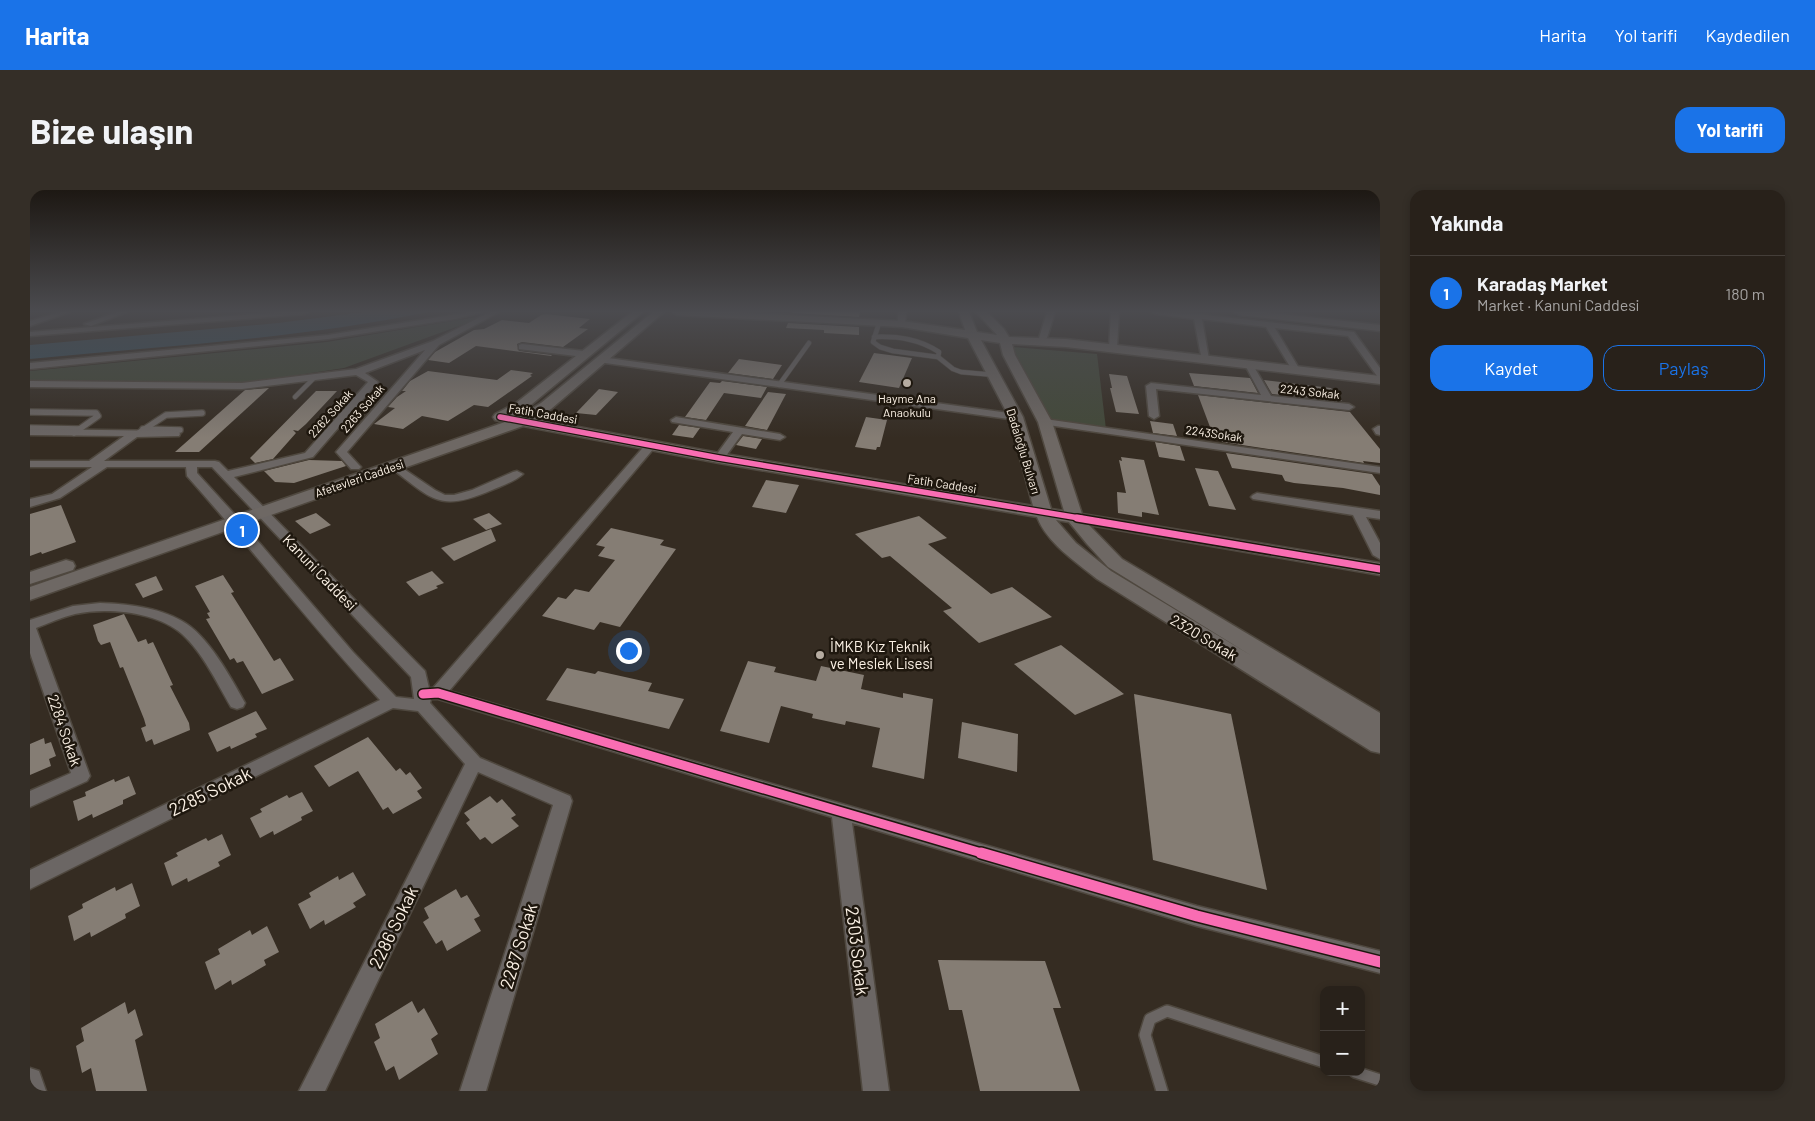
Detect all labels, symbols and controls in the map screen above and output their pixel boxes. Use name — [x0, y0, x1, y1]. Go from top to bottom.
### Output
text: Harita — [25, 21, 89, 50]
text: Harita — [1539, 24, 1586, 46]
text: Yol tarifi — [1614, 24, 1677, 46]
text: Kaydedilen — [1705, 24, 1790, 46]
button: Yol tarifi — [1675, 107, 1785, 153]
text: Bize ulaşın — [30, 109, 193, 151]
text: Yakında — [1430, 210, 1503, 235]
text: Karadaş Market — [1477, 272, 1608, 295]
text: 1 — [1443, 284, 1449, 303]
text: 180 m — [1726, 284, 1765, 303]
text: Market · Kanuni Caddesi — [1477, 295, 1639, 314]
button: Kaydet — [1430, 345, 1593, 391]
button: Paylaş — [1603, 345, 1765, 391]
marker: Hayme Ana Anaokulu — [901, 377, 913, 389]
street label: 2263 Sokak — [337, 381, 387, 435]
street label: 2243 Sokak — [1280, 381, 1340, 401]
street label: 2262 Sokak — [305, 386, 355, 440]
place label: Hayme Ana Anaokulu — [878, 391, 936, 419]
street label: Fatih Caddesi — [508, 400, 578, 426]
street label: Dadaloğlu Bulvarı — [1004, 407, 1044, 495]
street label: 2243Sokak — [1185, 422, 1243, 444]
street label: Afetevleri Caddesi — [313, 456, 405, 500]
street label: Fatih Caddesi — [907, 471, 977, 495]
pin: 1 — [226, 511, 258, 549]
street label: Kanuni Caddesi — [279, 530, 361, 614]
street label: 2320 Sokak — [1167, 610, 1241, 664]
place label: İMKB Kız Teknik ve Meslek Lisesi — [830, 637, 933, 672]
your location — [616, 638, 642, 664]
marker: İMKB Kız Teknik ve Meslek Lisesi — [814, 649, 826, 661]
street label: 2284 Sokak — [44, 692, 86, 769]
street label: 2285 Sokak — [165, 762, 255, 820]
street label: 2286 Sokak — [364, 882, 422, 972]
street label: 2287 Sokak — [495, 901, 541, 991]
street label: 2303 Sokak — [842, 905, 874, 997]
map controls — [1320, 986, 1365, 1076]
button: + — [1320, 986, 1365, 1031]
button: − — [1320, 1031, 1365, 1076]

